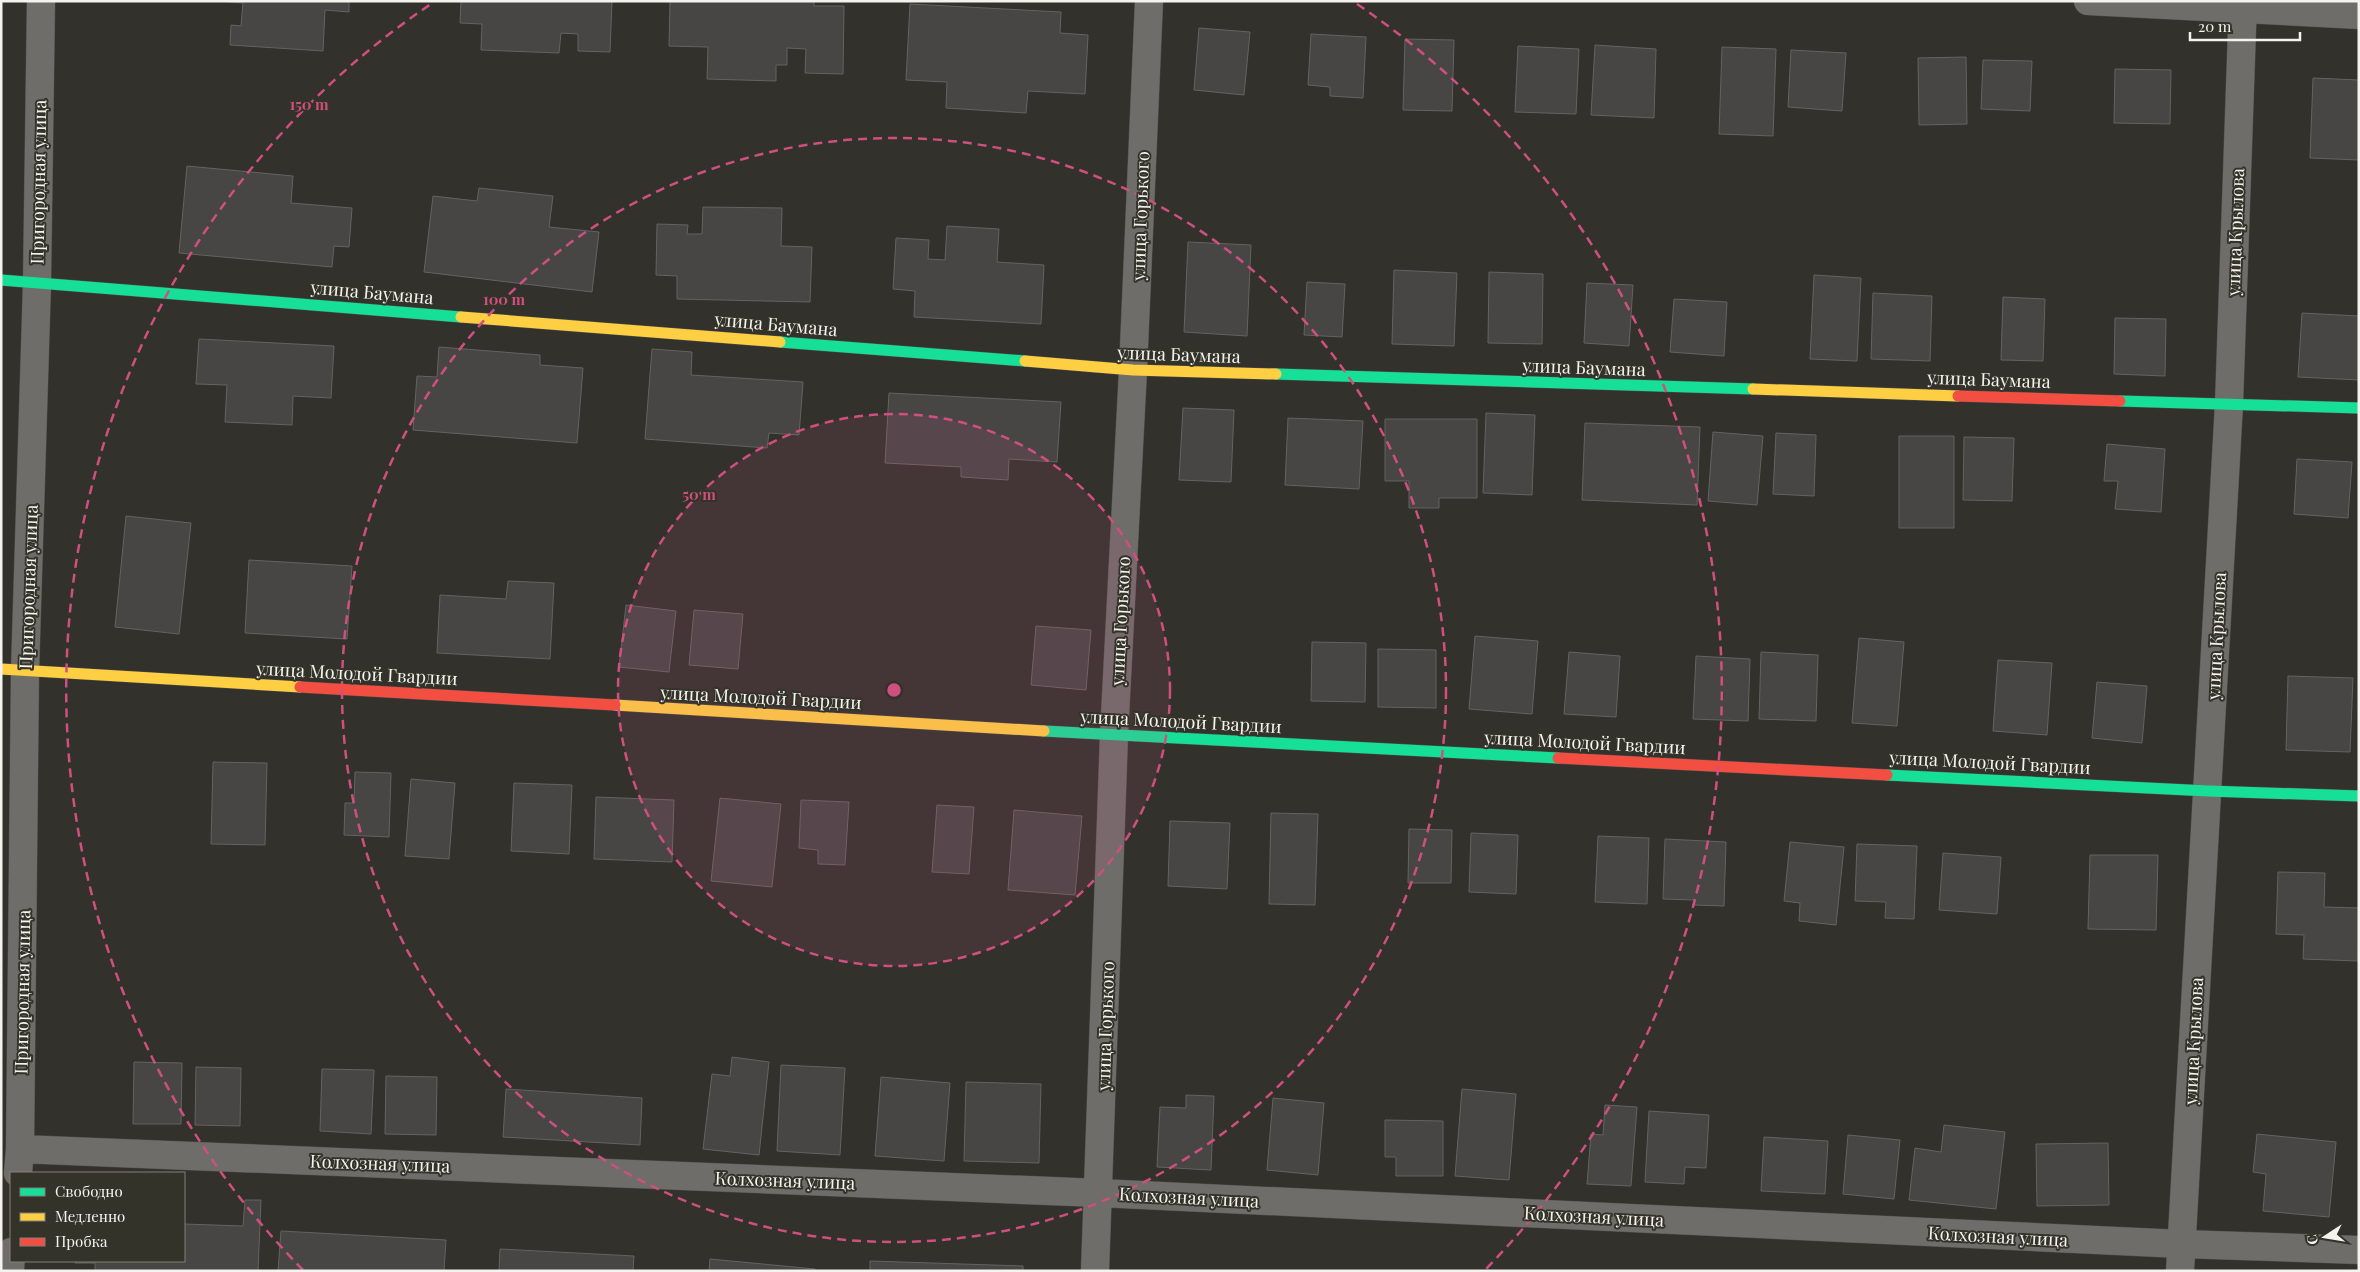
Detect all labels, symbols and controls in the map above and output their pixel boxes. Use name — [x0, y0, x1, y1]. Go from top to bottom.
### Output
scale bar — [2190, 10, 2300, 42]
text: 20 m — [2198, 16, 2232, 36]
text: 150 m — [289, 94, 329, 114]
street label: Пригородная улица — [25, 99, 51, 265]
street label: улица Горького — [1126, 151, 1154, 282]
street label: улица Крылова — [2221, 168, 2249, 297]
street label: улица Баумана — [308, 275, 435, 309]
text: 100 m — [483, 289, 526, 309]
street label: улица Баумана — [712, 307, 839, 341]
street label: улица Баумана — [1116, 340, 1241, 368]
street label: улица Баумана — [1521, 353, 1646, 381]
street label: улица Баумана — [1926, 365, 2051, 393]
text: 50 m — [682, 484, 716, 504]
street label: Пригородная улица — [13, 504, 43, 670]
street label: улица Горького — [1105, 556, 1135, 687]
street label: улица Крылова — [2201, 571, 2231, 702]
street label: улица Молодой Гвардии — [255, 656, 458, 690]
street label: улица Молодой Гвардии — [659, 680, 862, 714]
centre of rings — [885, 681, 903, 699]
street label: улица Молодой Гвардии — [1079, 704, 1282, 738]
street label: улица Молодой Гвардии — [1483, 725, 1686, 759]
street label: улица Молодой Гвардии — [1888, 745, 2091, 779]
street label: Пригородная улица — [9, 909, 35, 1075]
street label: улица Горького — [1091, 961, 1119, 1092]
street label: улица Крылова — [2178, 976, 2208, 1107]
street label: Колхозная улица — [309, 1149, 451, 1177]
street label: Колхозная улица — [714, 1166, 856, 1194]
legend — [10, 1172, 185, 1262]
text: Свободно — [55, 1181, 123, 1201]
street label: Колхозная улица — [1118, 1181, 1260, 1213]
street label: Колхозная улица — [1523, 1200, 1665, 1232]
text: Медленно — [55, 1206, 125, 1226]
north arrow — [2300, 1212, 2350, 1262]
street label: Колхозная улица — [1927, 1220, 2069, 1252]
text: Пробка — [55, 1231, 108, 1251]
text: С — [2301, 1233, 2322, 1247]

